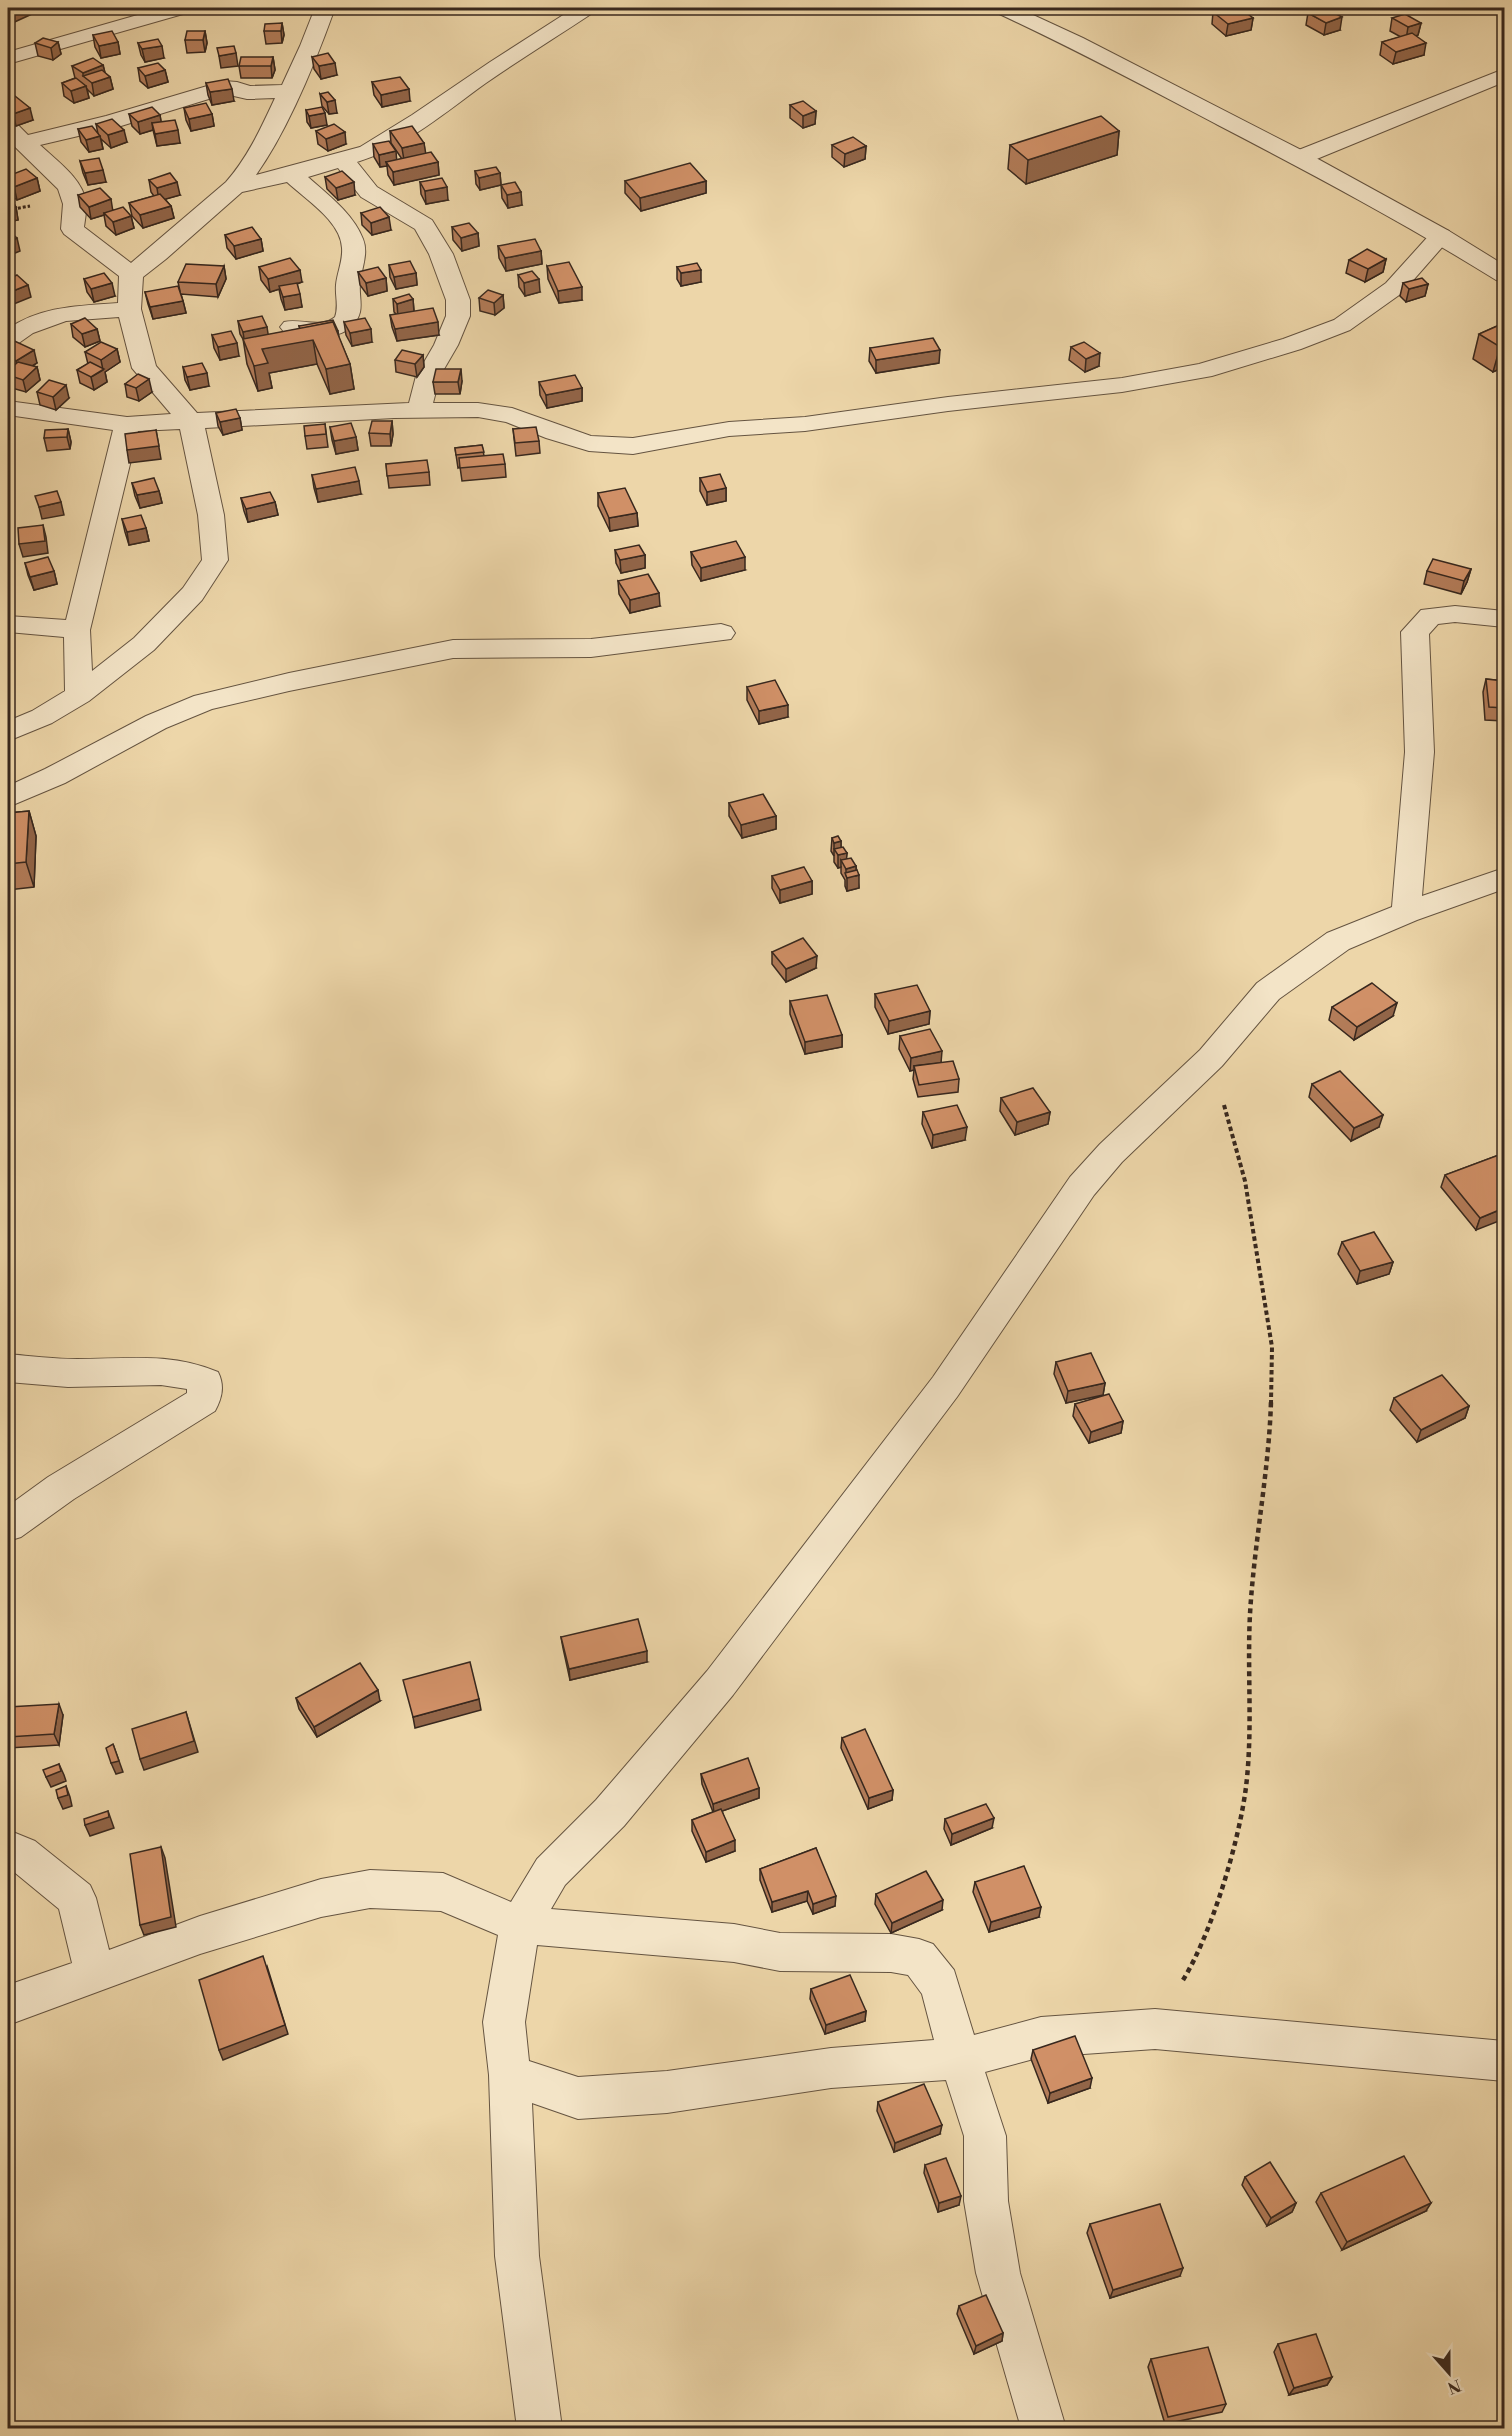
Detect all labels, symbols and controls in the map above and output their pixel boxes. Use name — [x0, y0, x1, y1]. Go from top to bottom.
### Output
north arrow — [1419, 2343, 1479, 2403]
text: N — [1444, 2374, 1464, 2398]

